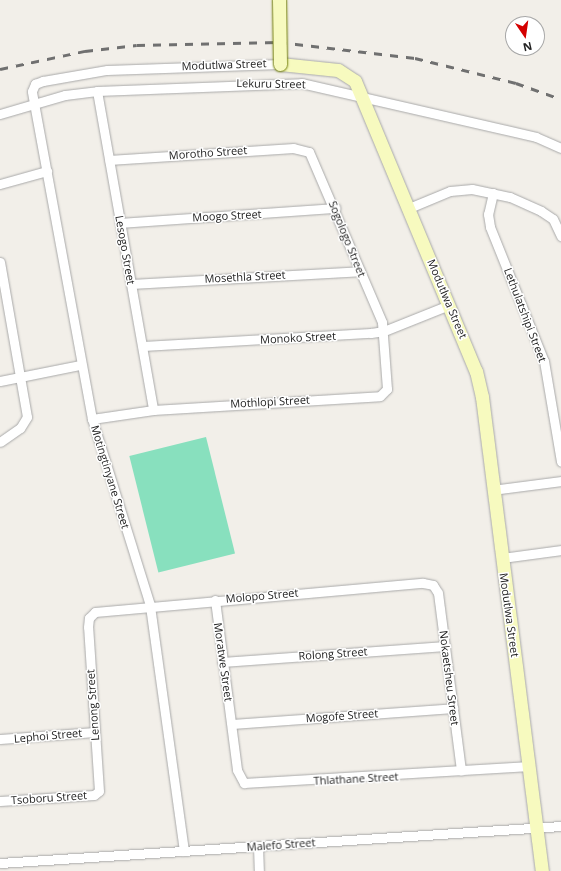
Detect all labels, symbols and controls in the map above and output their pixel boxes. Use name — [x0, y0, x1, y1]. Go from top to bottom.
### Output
north arrow — [505, 16, 545, 56]
text: N — [522, 39, 534, 56]
street label: Modutlwa Street — [181, 57, 267, 73]
street label: Lekuru Street — [236, 77, 306, 91]
street label: Morotho Street — [168, 144, 248, 162]
street label: Sogologo Street — [326, 199, 368, 279]
street label: Moogo Street — [192, 208, 262, 224]
street label: Lesogo Street — [112, 214, 138, 286]
street label: Modutlwa Street — [424, 257, 470, 341]
street label: Lethulatshipi Street — [501, 266, 549, 364]
street label: Mosethla Street — [204, 268, 286, 286]
street label: Monoko Street — [260, 329, 336, 347]
street label: Mothlopi Street — [230, 393, 310, 411]
street label: Motingtinyane Street — [88, 424, 132, 530]
street label: Modutlwa Street — [497, 572, 521, 658]
street label: Molopo Street — [225, 586, 299, 606]
street label: Moratwe Street — [211, 622, 235, 702]
street label: Nokaetsheu Street — [437, 630, 461, 726]
street label: Rolong Street — [298, 645, 368, 663]
street label: Lenong Street — [84, 669, 102, 741]
street label: Mogofe Street — [305, 707, 379, 725]
street label: Lephoi Street — [13, 726, 83, 746]
street label: Thlathane Street — [313, 770, 399, 788]
street label: Tsoboru Street — [11, 789, 87, 807]
street label: Malefo Street — [246, 836, 316, 854]

